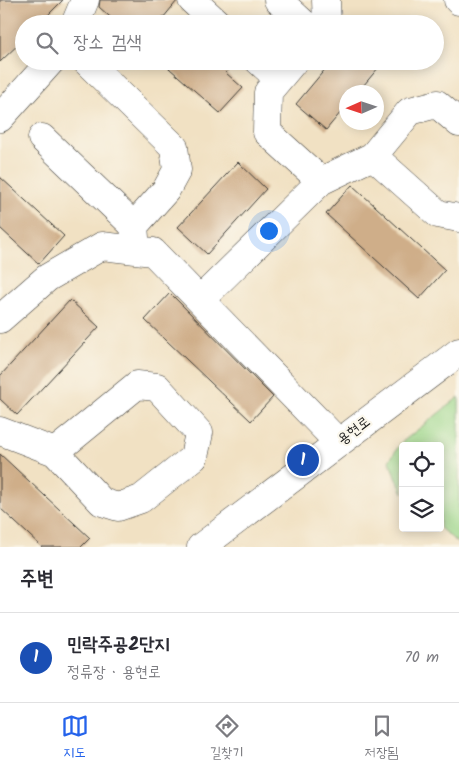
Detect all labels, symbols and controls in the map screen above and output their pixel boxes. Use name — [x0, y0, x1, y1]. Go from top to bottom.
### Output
search box — [15, 15, 444, 70]
text: 장소 검색 — [73, 28, 142, 58]
icon: search — [33, 29, 61, 57]
north arrow — [339, 85, 384, 130]
your location — [256, 218, 282, 244]
street label: 용현로 — [332, 411, 376, 451]
pin: 1 — [287, 441, 319, 479]
map controls — [399, 442, 444, 532]
button: locate — [399, 442, 444, 487]
button: layers — [399, 487, 444, 532]
text: 주변 — [20, 563, 54, 596]
text: 민락주공2단지 — [67, 630, 170, 660]
text: 1 — [34, 645, 38, 670]
text: 70 m — [404, 645, 439, 670]
text: 정류장 · 용현로 — [67, 660, 161, 685]
tab: 지도 — [61, 712, 89, 764]
tab: 길찾기 — [210, 712, 243, 764]
tab: 저장됨 — [365, 712, 398, 764]

